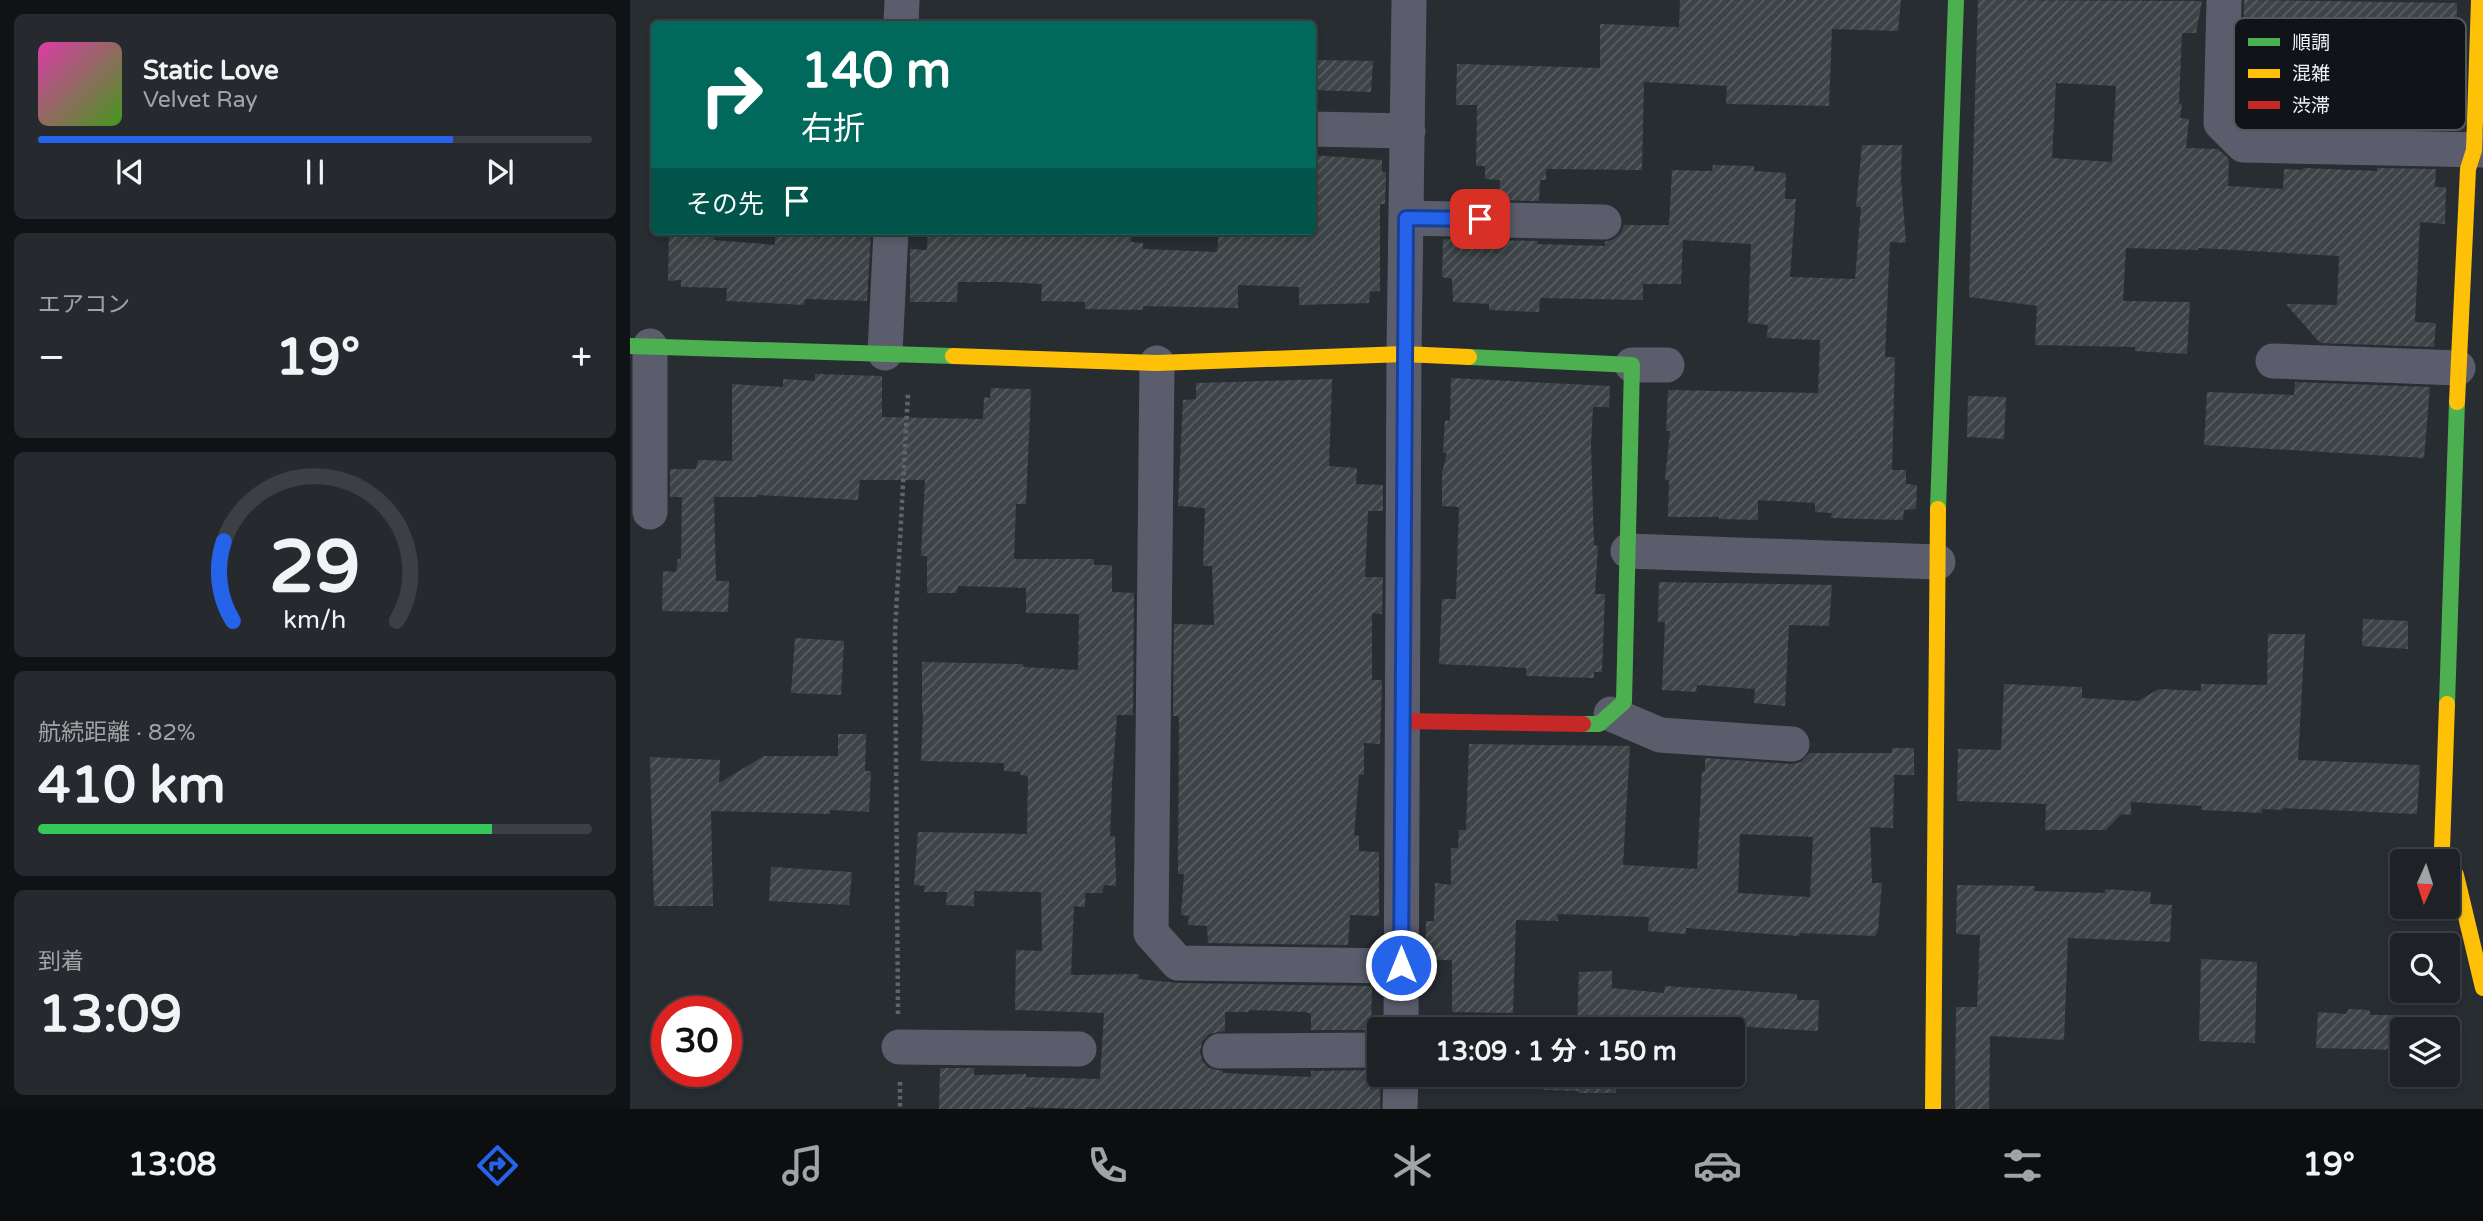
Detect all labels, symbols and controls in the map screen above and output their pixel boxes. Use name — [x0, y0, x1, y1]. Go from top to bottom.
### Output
legend — [2234, 18, 2466, 130]
text: 順調 — [2292, 32, 2330, 54]
text: 140 m — [801, 42, 951, 101]
icon: right — [686, 49, 777, 140]
text: Static Love — [143, 55, 279, 86]
text: 混雑 — [2292, 63, 2330, 85]
text: Velvet Ray — [143, 86, 258, 114]
text: 渋滞 — [2292, 95, 2330, 117]
text: 右折 — [801, 110, 865, 148]
icon: previous — [111, 153, 149, 191]
icon: pause — [296, 153, 334, 191]
icon: next — [481, 153, 519, 191]
icon: arrive — [778, 182, 816, 220]
text: その先 — [686, 189, 764, 220]
pin — [1450, 189, 1510, 249]
icon: arrive — [1461, 200, 1499, 238]
text: エアコン — [38, 291, 130, 319]
text: 19° — [275, 326, 360, 389]
text: − — [38, 335, 65, 381]
text: + — [571, 335, 592, 381]
text: 29 — [269, 524, 361, 612]
text: km/h — [284, 604, 346, 634]
text: 航続距離 · 82% — [38, 719, 196, 747]
text: 410 km — [38, 754, 226, 817]
north arrow — [2390, 849, 2460, 919]
map controls — [2390, 849, 2460, 1087]
position arrow — [1364, 928, 1438, 1002]
button: search — [2390, 933, 2460, 1003]
text: 到着 — [38, 948, 84, 976]
text: 13:09 — [38, 983, 182, 1046]
speed limit sign: 30 — [651, 996, 742, 1087]
button: layers — [2390, 1017, 2460, 1087]
text: 13:09 · 1 分 · 150 m — [1435, 1036, 1677, 1067]
icon: directions — [473, 1141, 522, 1190]
icon: music — [778, 1141, 827, 1190]
icon: phone — [1083, 1141, 1132, 1190]
icon: climate — [1388, 1141, 1437, 1190]
icon: car — [1693, 1141, 1742, 1190]
icon: filters — [1998, 1141, 2047, 1190]
text: 13:08 — [128, 1146, 217, 1184]
text: 19° — [2303, 1146, 2355, 1184]

